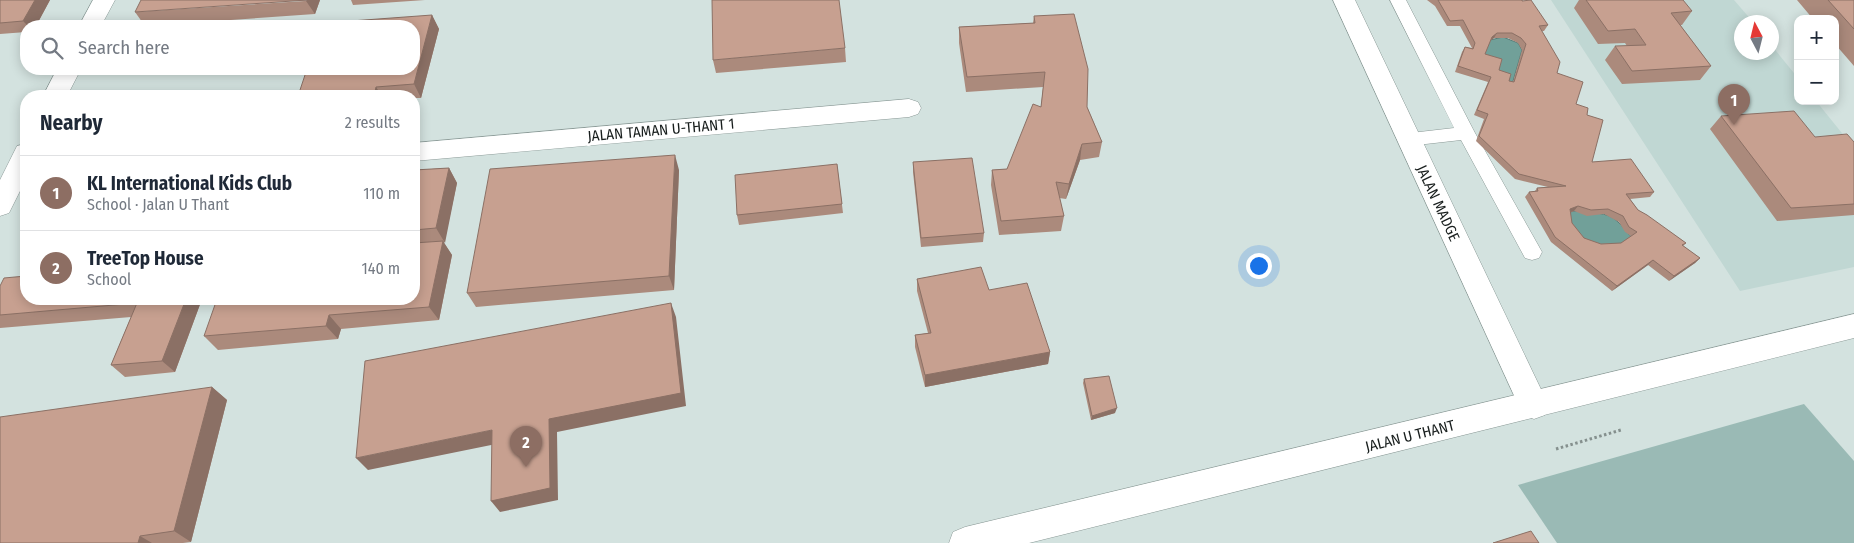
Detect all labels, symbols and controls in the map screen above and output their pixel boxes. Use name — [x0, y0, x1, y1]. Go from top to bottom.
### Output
north arrow — [1734, 15, 1779, 60]
map controls — [1794, 15, 1839, 105]
button: + — [1794, 15, 1839, 60]
search box — [20, 20, 420, 75]
icon: search — [38, 34, 66, 62]
text: Search here — [78, 36, 170, 59]
button: − — [1794, 60, 1839, 105]
pin: 1 — [1718, 84, 1750, 125]
text: Nearby — [40, 110, 102, 136]
text: 2 results — [345, 113, 400, 132]
street label: JALAN TAMAN U-THANT 1 — [587, 115, 735, 145]
street label: JALAN MADGE — [1413, 162, 1463, 244]
text: KL International Kids Club — [87, 172, 292, 195]
text: 1 — [53, 184, 59, 203]
text: 110 m — [363, 184, 400, 203]
text: School · Jalan U Thant — [87, 195, 229, 214]
text: TreeTop House — [87, 247, 204, 270]
your location — [1246, 253, 1272, 279]
text: 2 — [52, 259, 60, 278]
text: 140 m — [362, 259, 400, 278]
text: School — [87, 270, 131, 289]
street label: JALAN U THANT — [1363, 416, 1457, 456]
pin: 2 — [510, 426, 542, 467]

